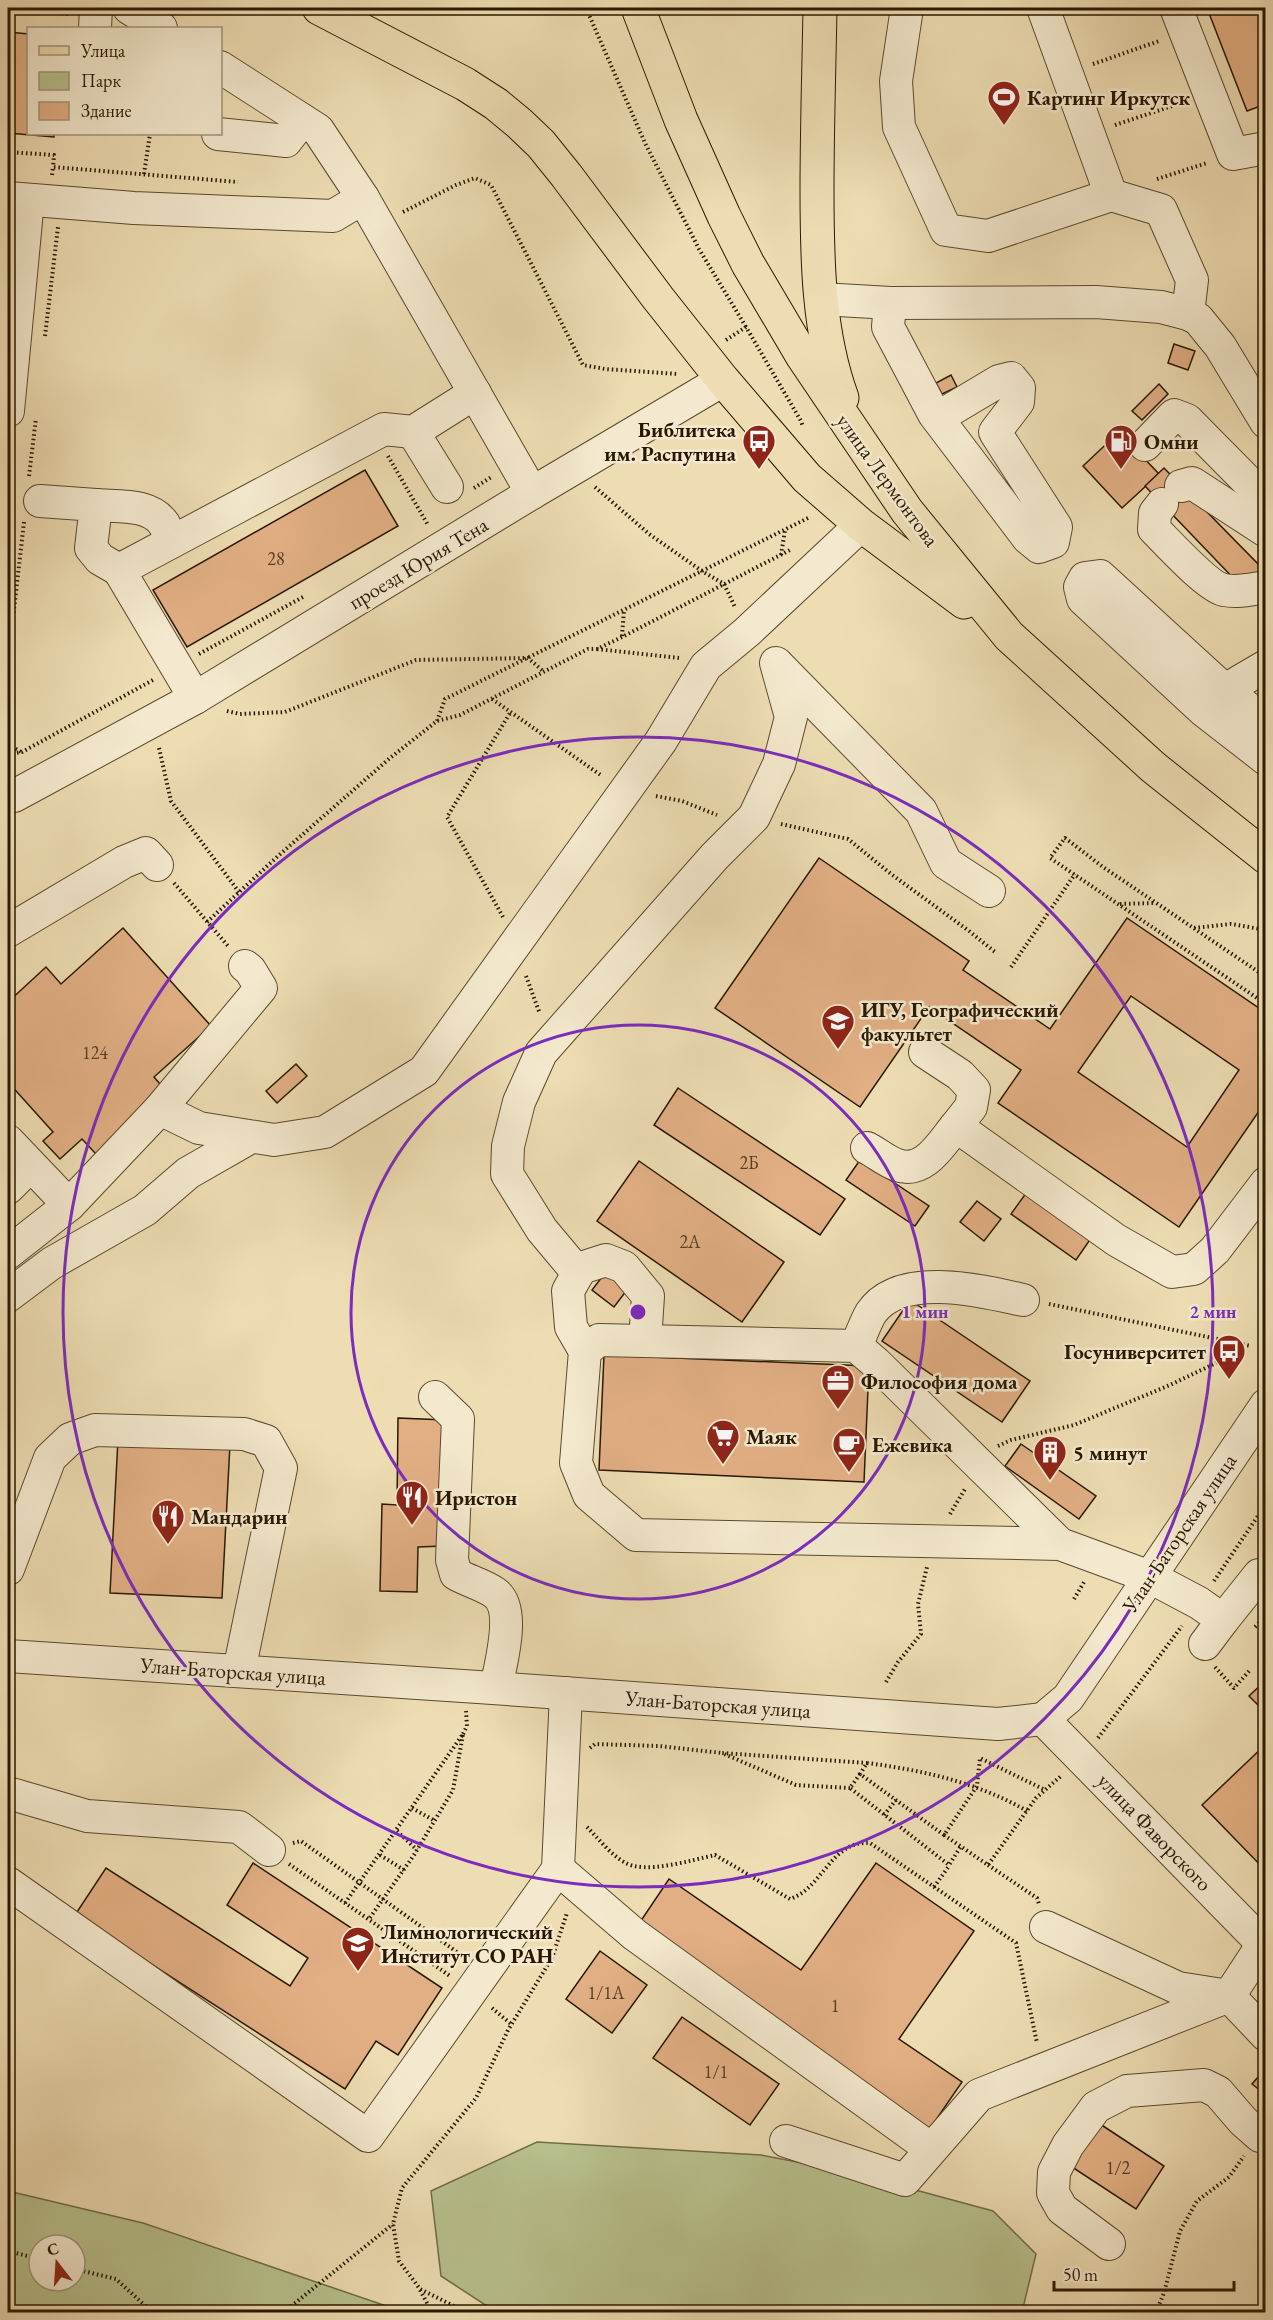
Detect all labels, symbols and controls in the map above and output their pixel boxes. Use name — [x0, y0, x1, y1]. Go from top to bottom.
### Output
legend — [27, 27, 222, 135]
text: Улица — [80, 39, 126, 62]
text: Парк — [81, 69, 121, 92]
sports icon: Картинг Иркутск — [986, 79, 1022, 126]
place label: Картинг Иркутск — [1027, 84, 1190, 111]
text: Здание — [81, 99, 131, 122]
street label: улица Лермонтова — [831, 408, 946, 552]
place label: Библитека им. Распутина — [604, 416, 737, 467]
bus stop icon: Библитека им. Распутина — [741, 423, 777, 470]
fuel station icon: Омни — [1103, 423, 1139, 470]
place label: Омни — [1144, 428, 1199, 455]
street label: проезд Юрия Тена — [343, 510, 493, 615]
house number: 28 — [267, 547, 285, 570]
place label: ИГУ, Географический факультет — [861, 996, 1059, 1047]
school or university icon: ИГУ, Географический факультет — [820, 1003, 856, 1050]
house number: 124 — [82, 1041, 108, 1064]
house number: 2Б — [739, 1151, 759, 1174]
house number: 2А — [679, 1230, 701, 1253]
text: 1 мин — [902, 1300, 949, 1323]
text: 2 мин — [1190, 1300, 1237, 1323]
centre of rings — [628, 1302, 648, 1322]
bus stop icon: Госуниверситет — [1211, 1333, 1247, 1380]
place label: Госуниверситет — [1064, 1338, 1207, 1365]
office icon: Философия дома — [820, 1363, 856, 1410]
place label: Философия дома — [861, 1368, 1018, 1395]
supermarket icon: Маяк — [705, 1418, 741, 1465]
place label: Маяк — [746, 1423, 797, 1450]
cafe icon: Ежевика — [831, 1426, 867, 1473]
place label: Ежевика — [872, 1431, 953, 1458]
building icon: 5 минут — [1032, 1434, 1068, 1481]
place label: 5 минут — [1073, 1439, 1148, 1466]
street label: Улан-Баторская улица — [1115, 1448, 1243, 1618]
restaurant icon: Иристон — [394, 1479, 430, 1526]
place label: Иристон — [435, 1484, 517, 1511]
restaurant icon: Мандарин — [150, 1498, 186, 1545]
place label: Мандарин — [191, 1503, 288, 1530]
street label: Улан-Баторская улица — [138, 1651, 327, 1691]
street label: Улан-Баторская улица — [623, 1684, 812, 1724]
street label: улица Фаворского — [1092, 1767, 1218, 1897]
place label: Лимнологический Институт СО РАН — [381, 1918, 554, 1969]
school or university icon: Лимнологический Институт СО РАН — [340, 1925, 376, 1972]
house number: 1/1А — [588, 1981, 625, 2004]
house number: 1 — [831, 1994, 839, 2017]
house number: 1/1 — [704, 2060, 728, 2083]
house number: 1/2 — [1106, 2156, 1131, 2179]
north arrow — [27, 2233, 87, 2293]
text: С — [44, 2237, 61, 2261]
scale bar — [1054, 2254, 1234, 2292]
text: 50 m — [1063, 2263, 1098, 2286]

